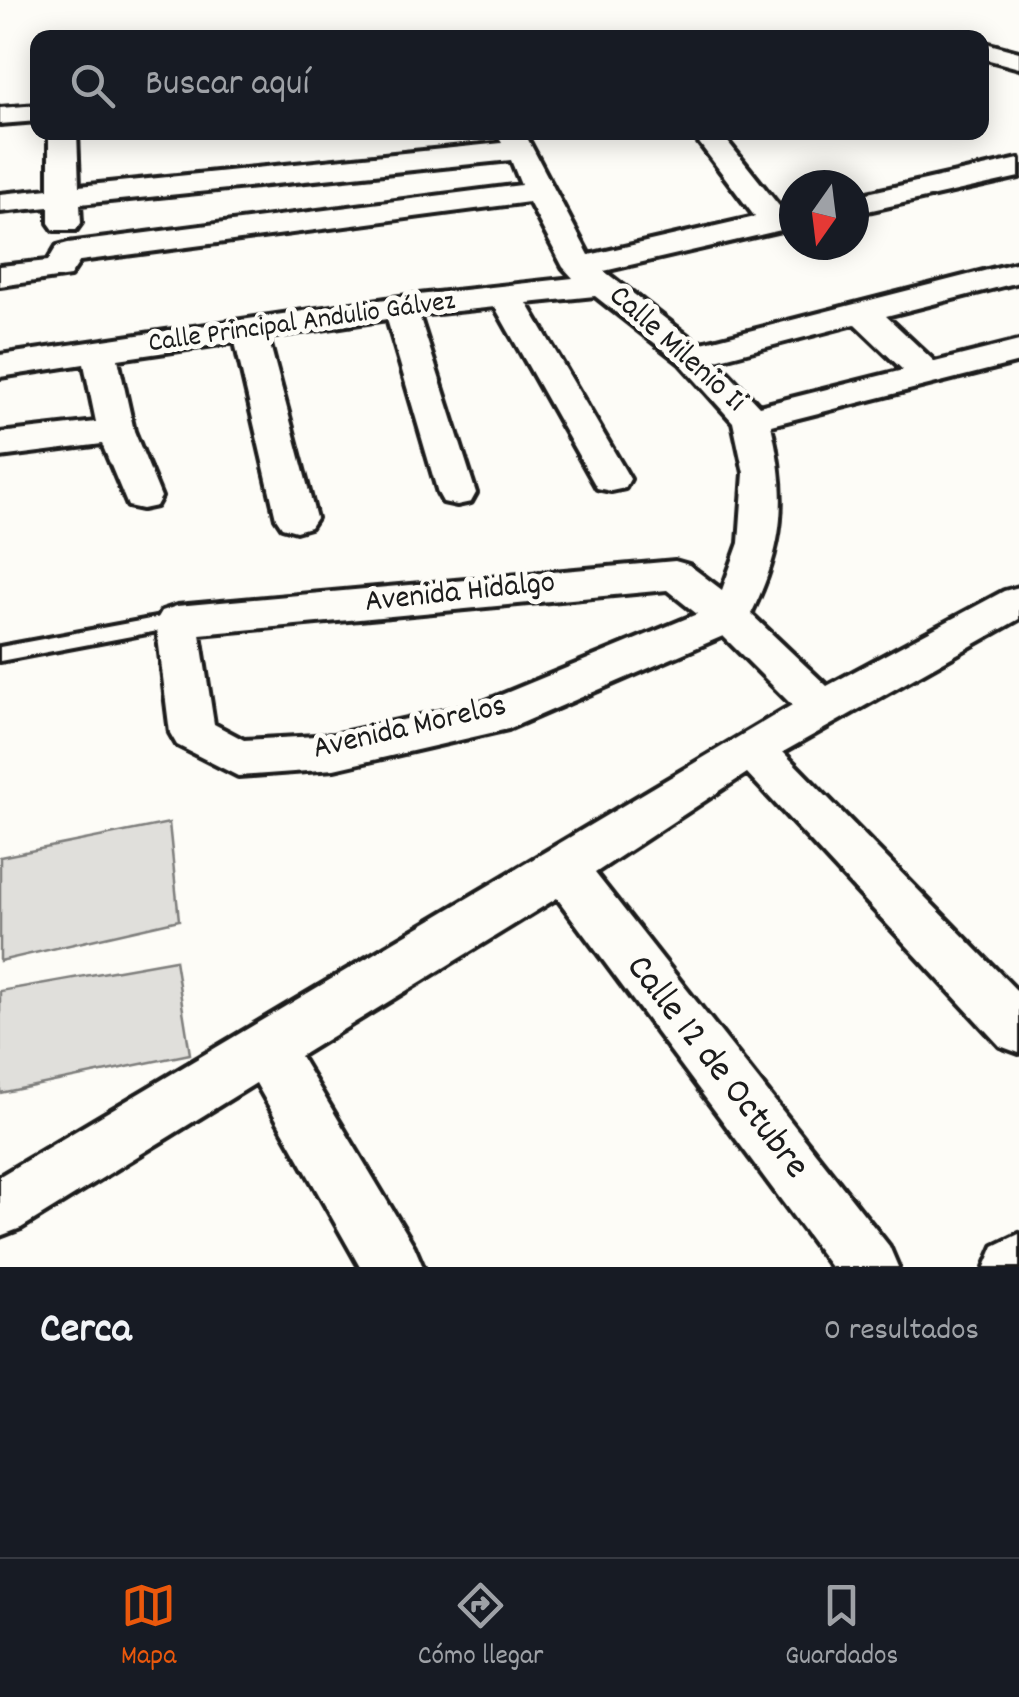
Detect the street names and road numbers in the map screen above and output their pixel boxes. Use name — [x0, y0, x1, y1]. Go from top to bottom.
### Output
street label: Calle Milenio Ii — [597, 275, 755, 425]
street label: Calle Principal Andulio Gálvez — [146, 283, 458, 365]
street label: Avenida Hidalgo — [363, 561, 557, 627]
street label: Avenida Morelos — [309, 684, 511, 774]
street label: Calle 12 de Octubre — [611, 944, 821, 1192]

